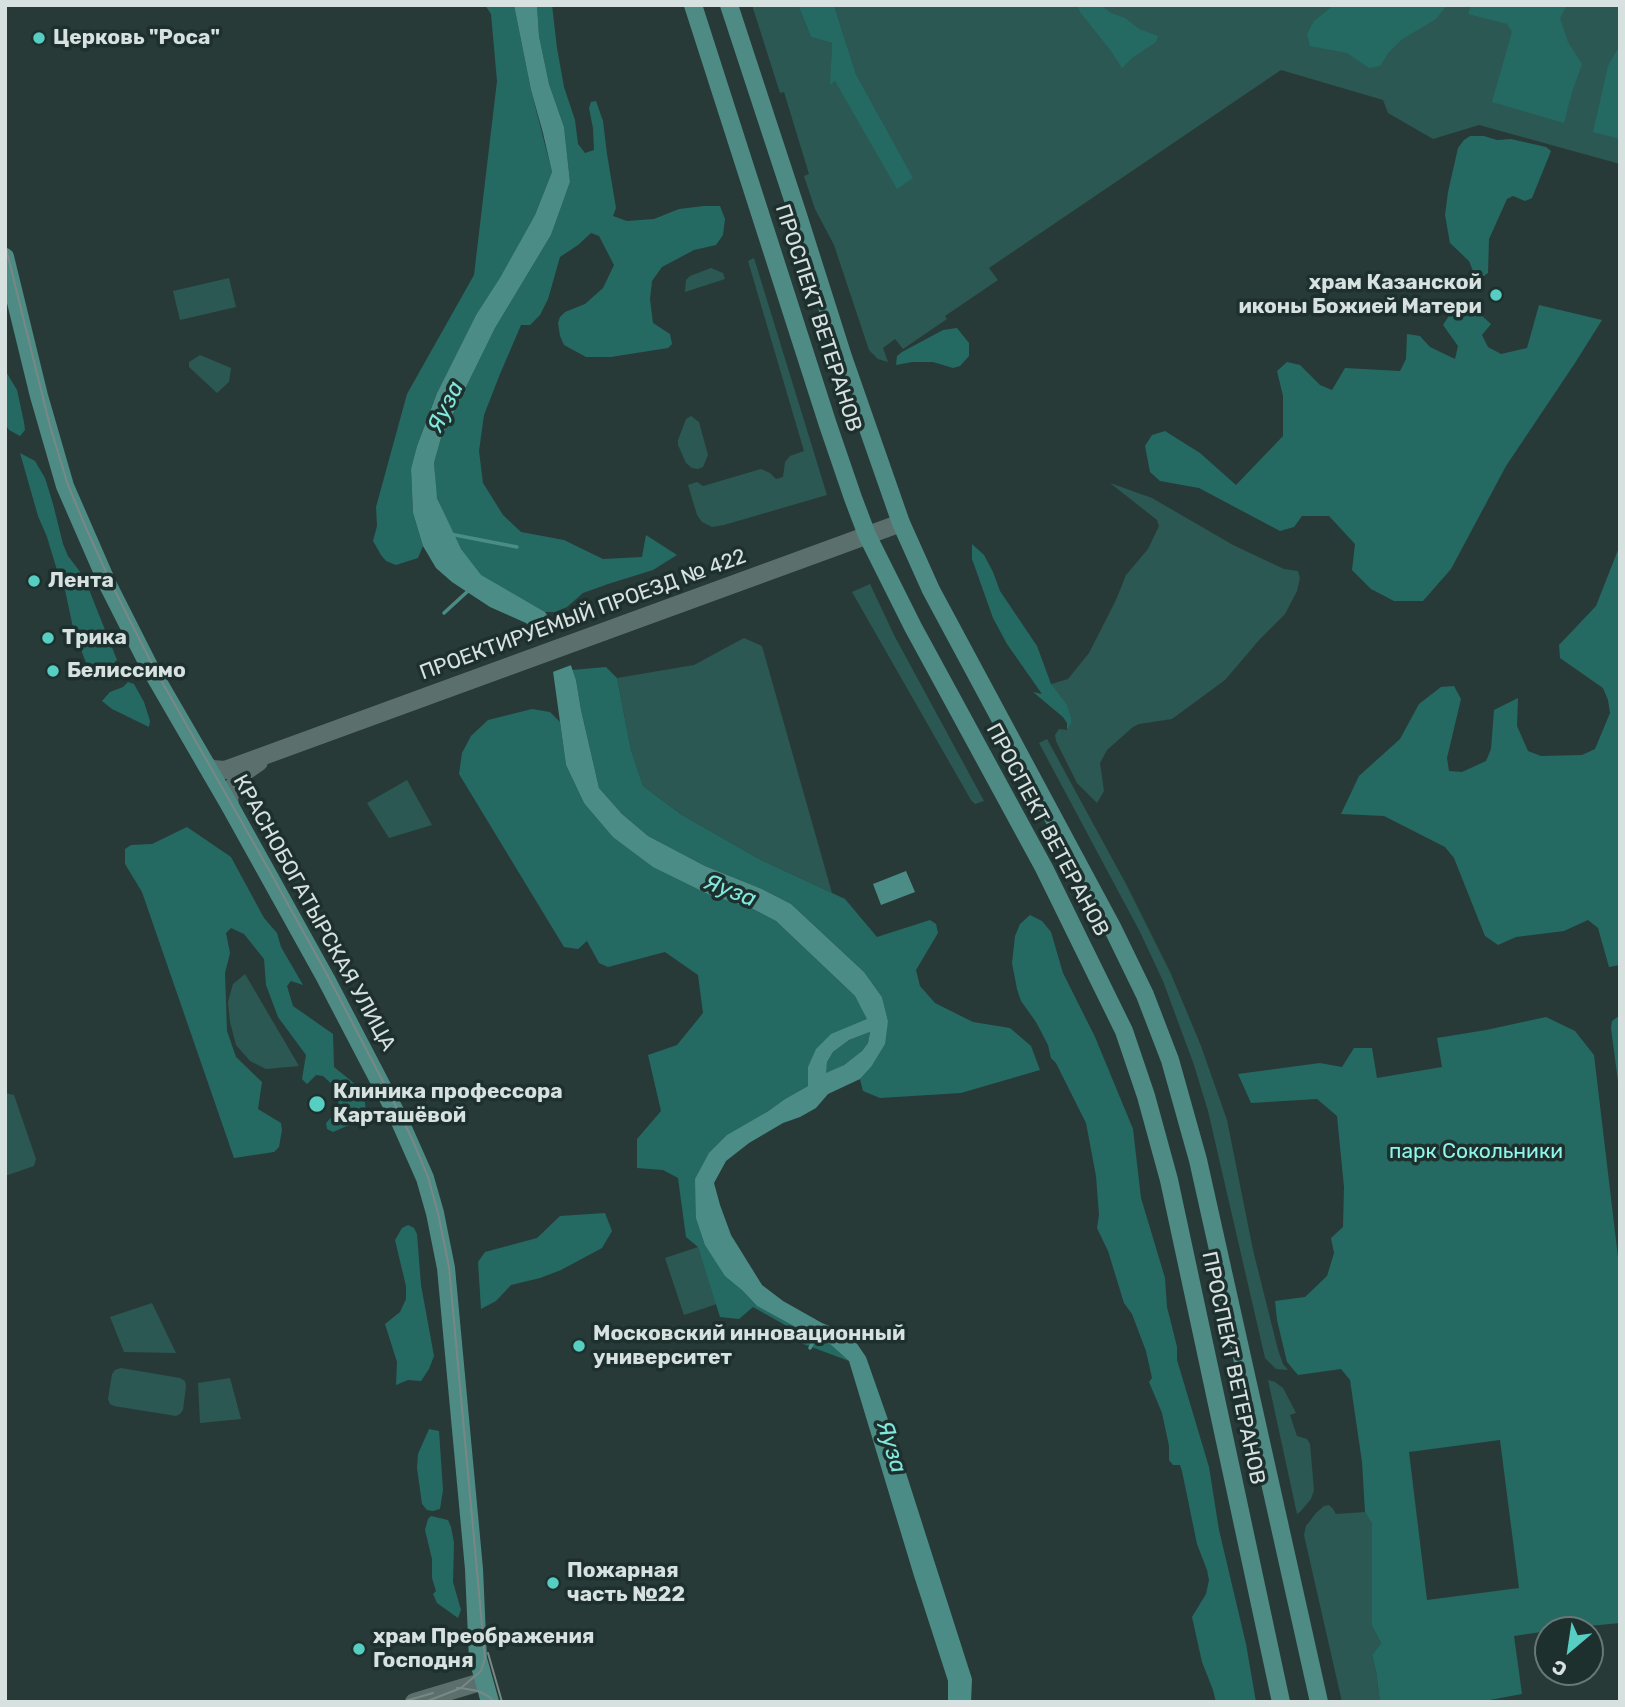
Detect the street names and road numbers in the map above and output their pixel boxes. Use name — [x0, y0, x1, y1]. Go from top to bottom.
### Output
street label: ПРОСПЕКТ ВЕТЕРАНОВ — [769, 201, 867, 435]
street label: ПРОЕКТИРУЕМЫЙ ПРОЕЗД № 422 — [416, 544, 750, 686]
street label: ПРОСПЕКТ ВЕТЕРАНОВ — [980, 719, 1114, 941]
street label: КРАСНОБОГАТЫРСКАЯ УЛИЦА — [227, 770, 401, 1056]
street label: ПРОСПЕКТ ВЕТЕРАНОВ — [1196, 1249, 1270, 1487]

